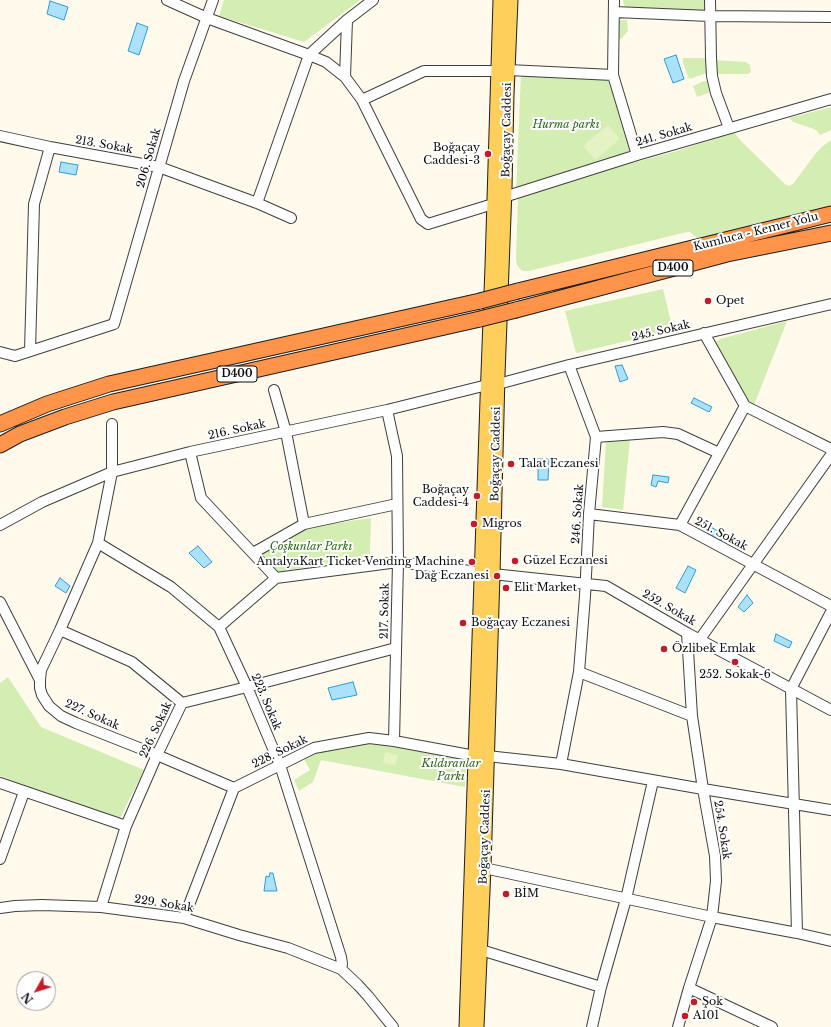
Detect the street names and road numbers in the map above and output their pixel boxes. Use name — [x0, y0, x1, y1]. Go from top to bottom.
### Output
street label: Boğaçay Caddesi — [500, 82, 514, 178]
street label: 241. Sokak — [634, 121, 694, 149]
street label: 206. Sokak — [134, 127, 164, 189]
street label: 213. Sokak — [74, 133, 134, 157]
street label: Kumluca - Kemer Yolu — [692, 210, 820, 254]
road number: D400 — [653, 260, 693, 276]
street label: 245. Sokak — [631, 318, 691, 344]
road number: D400 — [217, 366, 257, 382]
street label: Boğaçay Caddesi — [489, 406, 503, 502]
street label: 216. Sokak — [207, 417, 267, 443]
street label: 246. Sokak — [569, 483, 587, 545]
street label: 251. Sokak — [692, 515, 750, 553]
street label: 217. Sokak — [378, 583, 392, 639]
street label: 252. Sokak — [640, 587, 698, 629]
street label: 223. Sokak — [248, 672, 284, 732]
street label: 227. Sokak — [63, 697, 121, 733]
street label: 226. Sokak — [137, 700, 175, 760]
street label: 228. Sokak — [250, 733, 310, 771]
street label: Boğaçay Caddesi — [477, 789, 493, 885]
street label: 254. Sokak — [711, 800, 733, 860]
street label: 229. Sokak — [133, 893, 195, 915]

